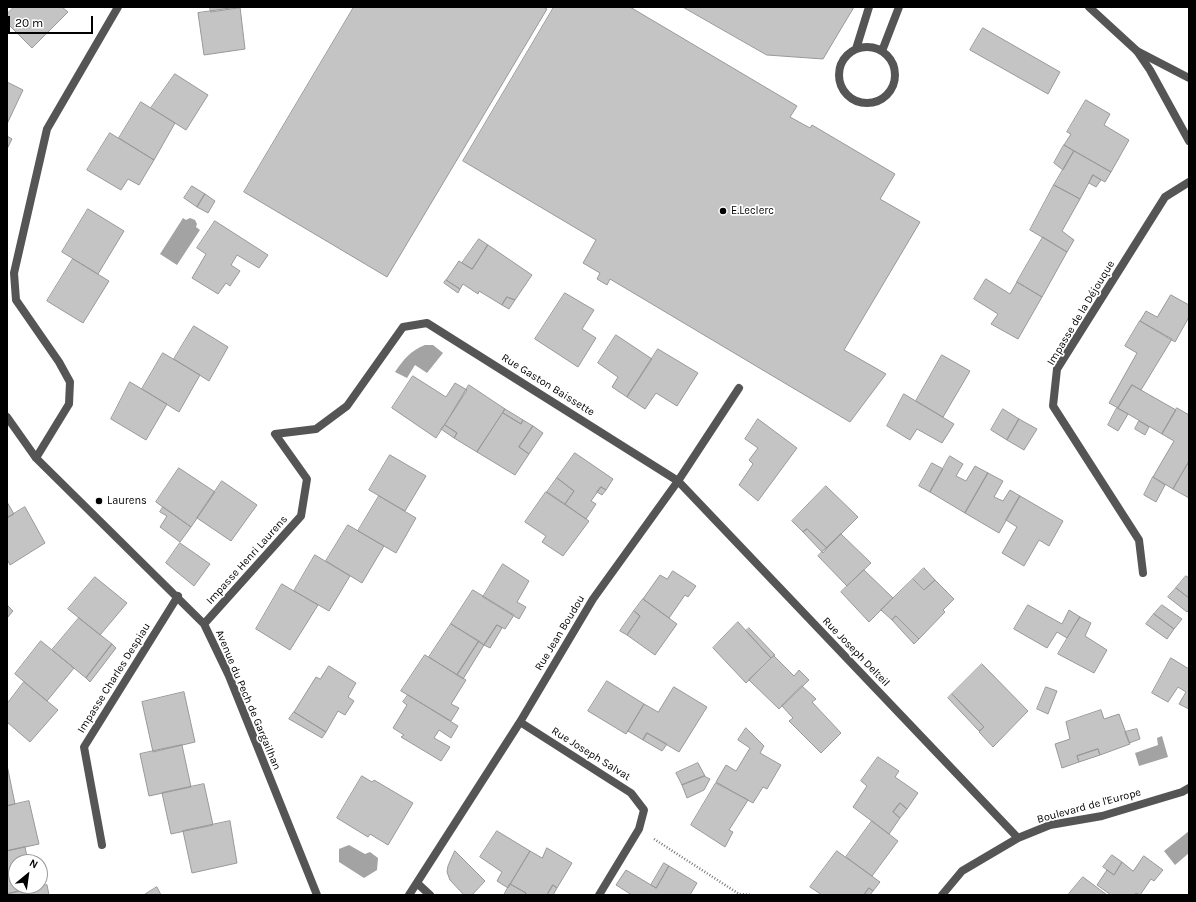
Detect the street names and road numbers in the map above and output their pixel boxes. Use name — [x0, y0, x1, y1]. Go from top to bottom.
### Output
street label: Impasse de la Déjouque — [1044, 258, 1118, 368]
street label: Rue Gaston Baissette — [499, 351, 597, 419]
street label: Impasse Henri Laurens — [204, 513, 290, 607]
street label: Rue Jean Boudou — [532, 593, 588, 673]
street label: Rue Joseph Delteil — [820, 615, 892, 689]
street label: Impasse Charles Despiau — [75, 621, 153, 735]
street label: Avenue du Pech de Gargailhan — [212, 628, 284, 772]
street label: Rue Joseph Salvat — [549, 724, 633, 784]
street label: Boulevard de l'Europe — [1036, 786, 1142, 826]

